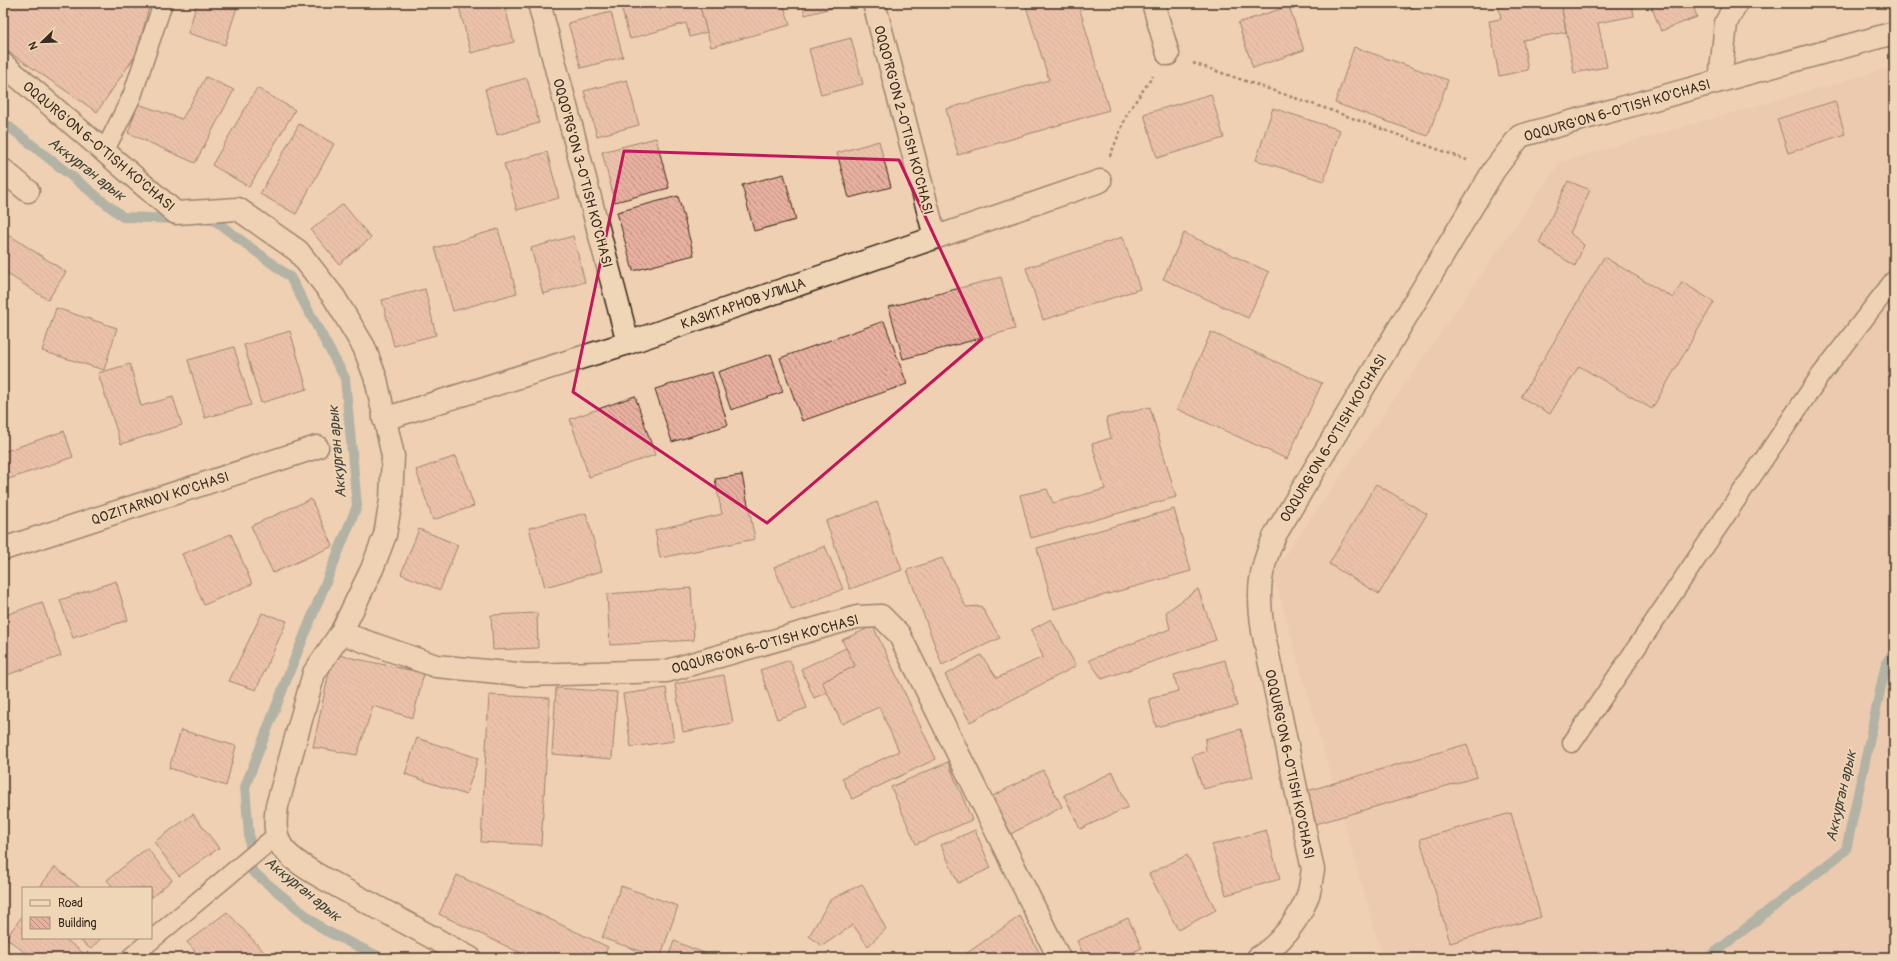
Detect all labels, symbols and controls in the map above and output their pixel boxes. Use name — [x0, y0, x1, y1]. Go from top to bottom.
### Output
north arrow — [22, 22, 62, 62]
street label: OQQO'RG'ON 2-O'TISH KO'CHASI — [870, 24, 937, 217]
text: N — [26, 39, 41, 52]
street label: OQQURG'ON 6-O'TISH KO'CHASI — [1522, 76, 1712, 145]
street label: OQQO'RG'ON 3-O'TISH KO'CHASI — [549, 77, 616, 270]
street label: OQQURG'ON 6-O'TISH KO'CHASI — [19, 78, 178, 215]
water label: Аккурган арык — [44, 133, 130, 206]
street label: КАЗИТАРНОВ УЛИЦА — [679, 274, 808, 333]
street label: OQQURG'ON 6-O'TISH KO'CHASI — [1276, 351, 1390, 525]
water label: Аккурган арык — [324, 404, 351, 499]
street label: QOZITARNOV KO'CHASI — [89, 468, 231, 529]
street label: OQQURG'ON 6-O'TISH KO'CHASI — [670, 611, 861, 678]
street label: OQQURG'ON 6-O'TISH KO'CHASI — [1261, 668, 1318, 860]
water label: Аккурган арык — [1822, 747, 1861, 844]
water label: Аккурган арык — [261, 853, 346, 927]
legend — [22, 887, 152, 939]
text: Road — [58, 896, 83, 911]
text: Building — [58, 916, 97, 931]

